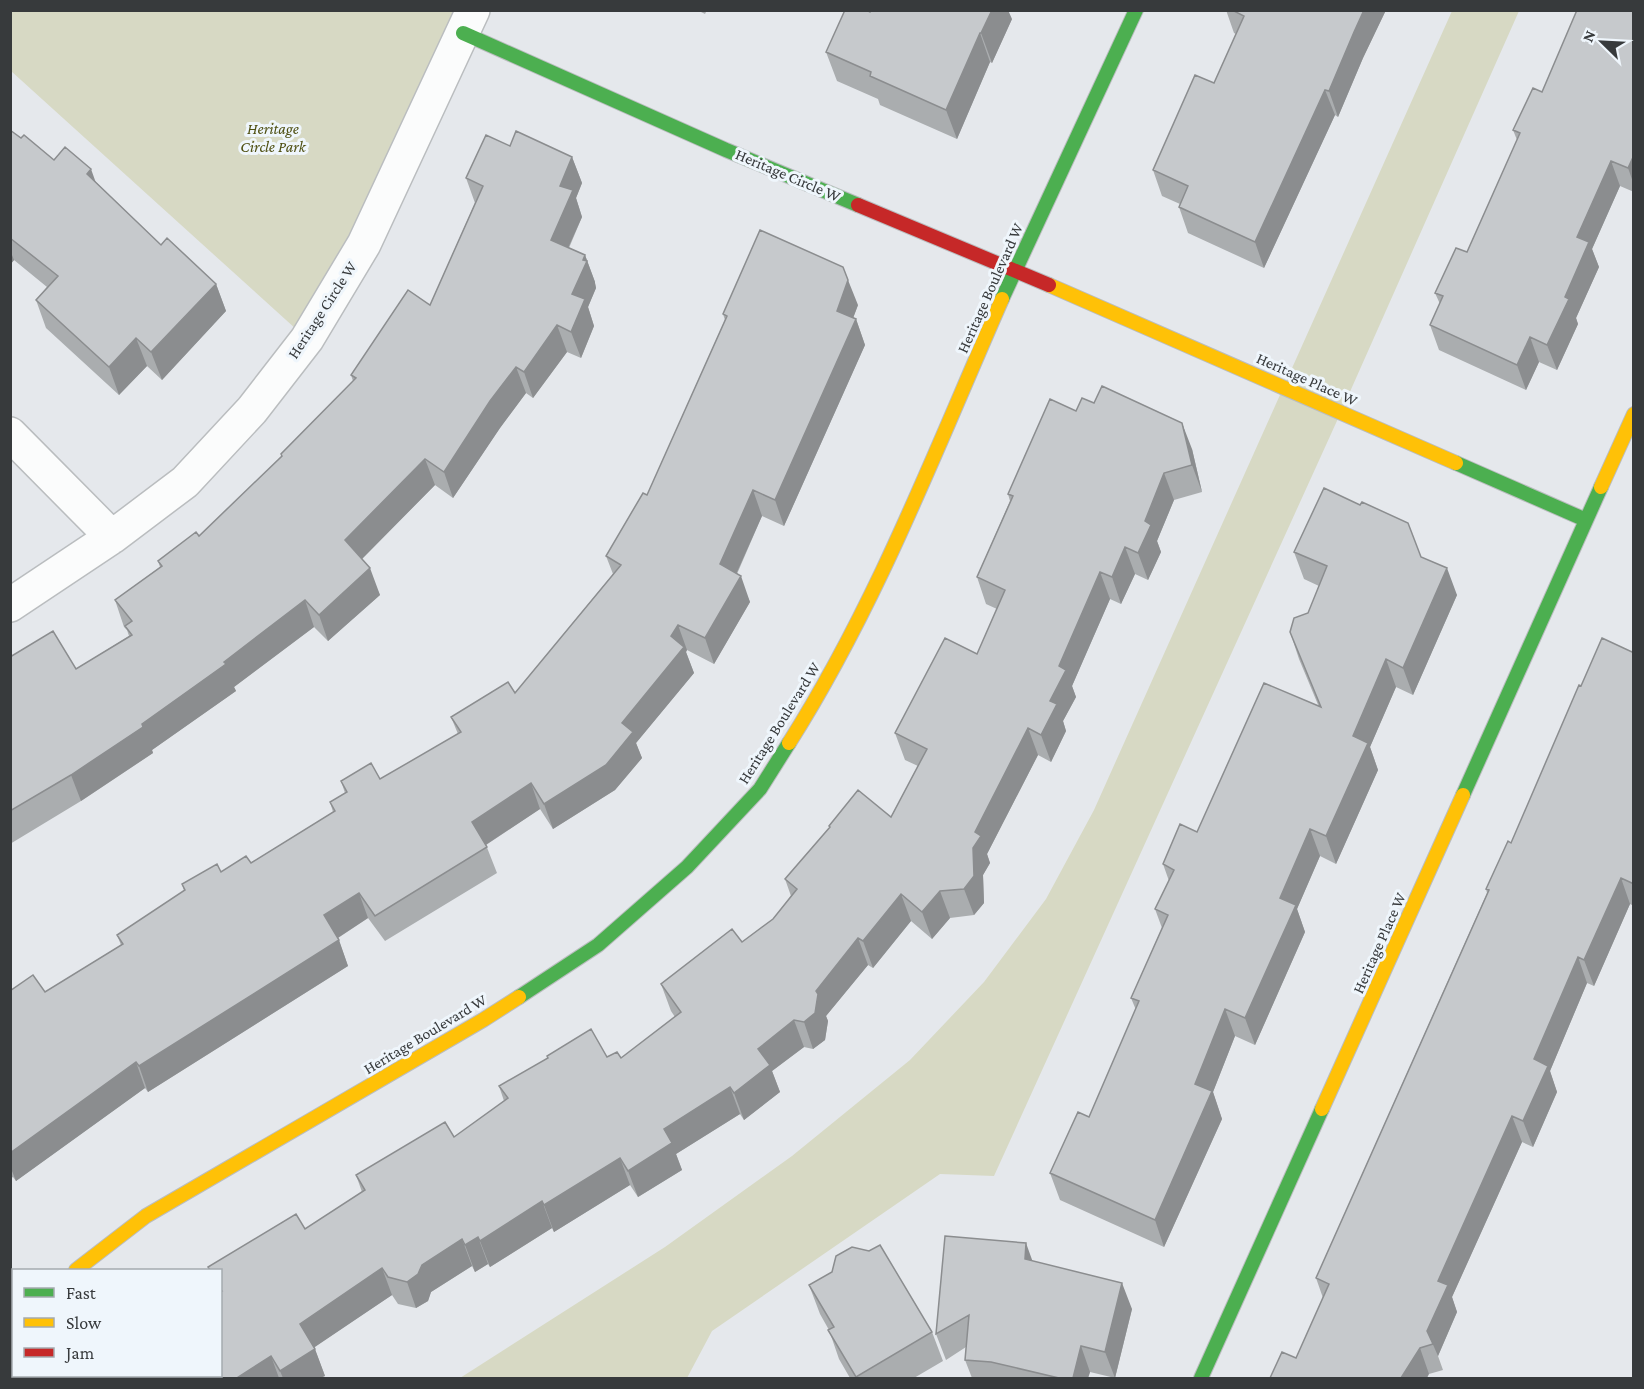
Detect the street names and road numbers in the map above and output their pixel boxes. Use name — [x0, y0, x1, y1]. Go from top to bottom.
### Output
street label: Heritage Circle W — [733, 145, 843, 206]
street label: Heritage Boulevard W — [954, 220, 1027, 356]
street label: Heritage Circle W — [284, 258, 361, 362]
street label: Heritage Place W — [1254, 349, 1360, 410]
street label: Heritage Boulevard W — [735, 659, 824, 787]
street label: Heritage Place W — [1349, 890, 1410, 996]
street label: Heritage Boulevard W — [361, 990, 490, 1078]

